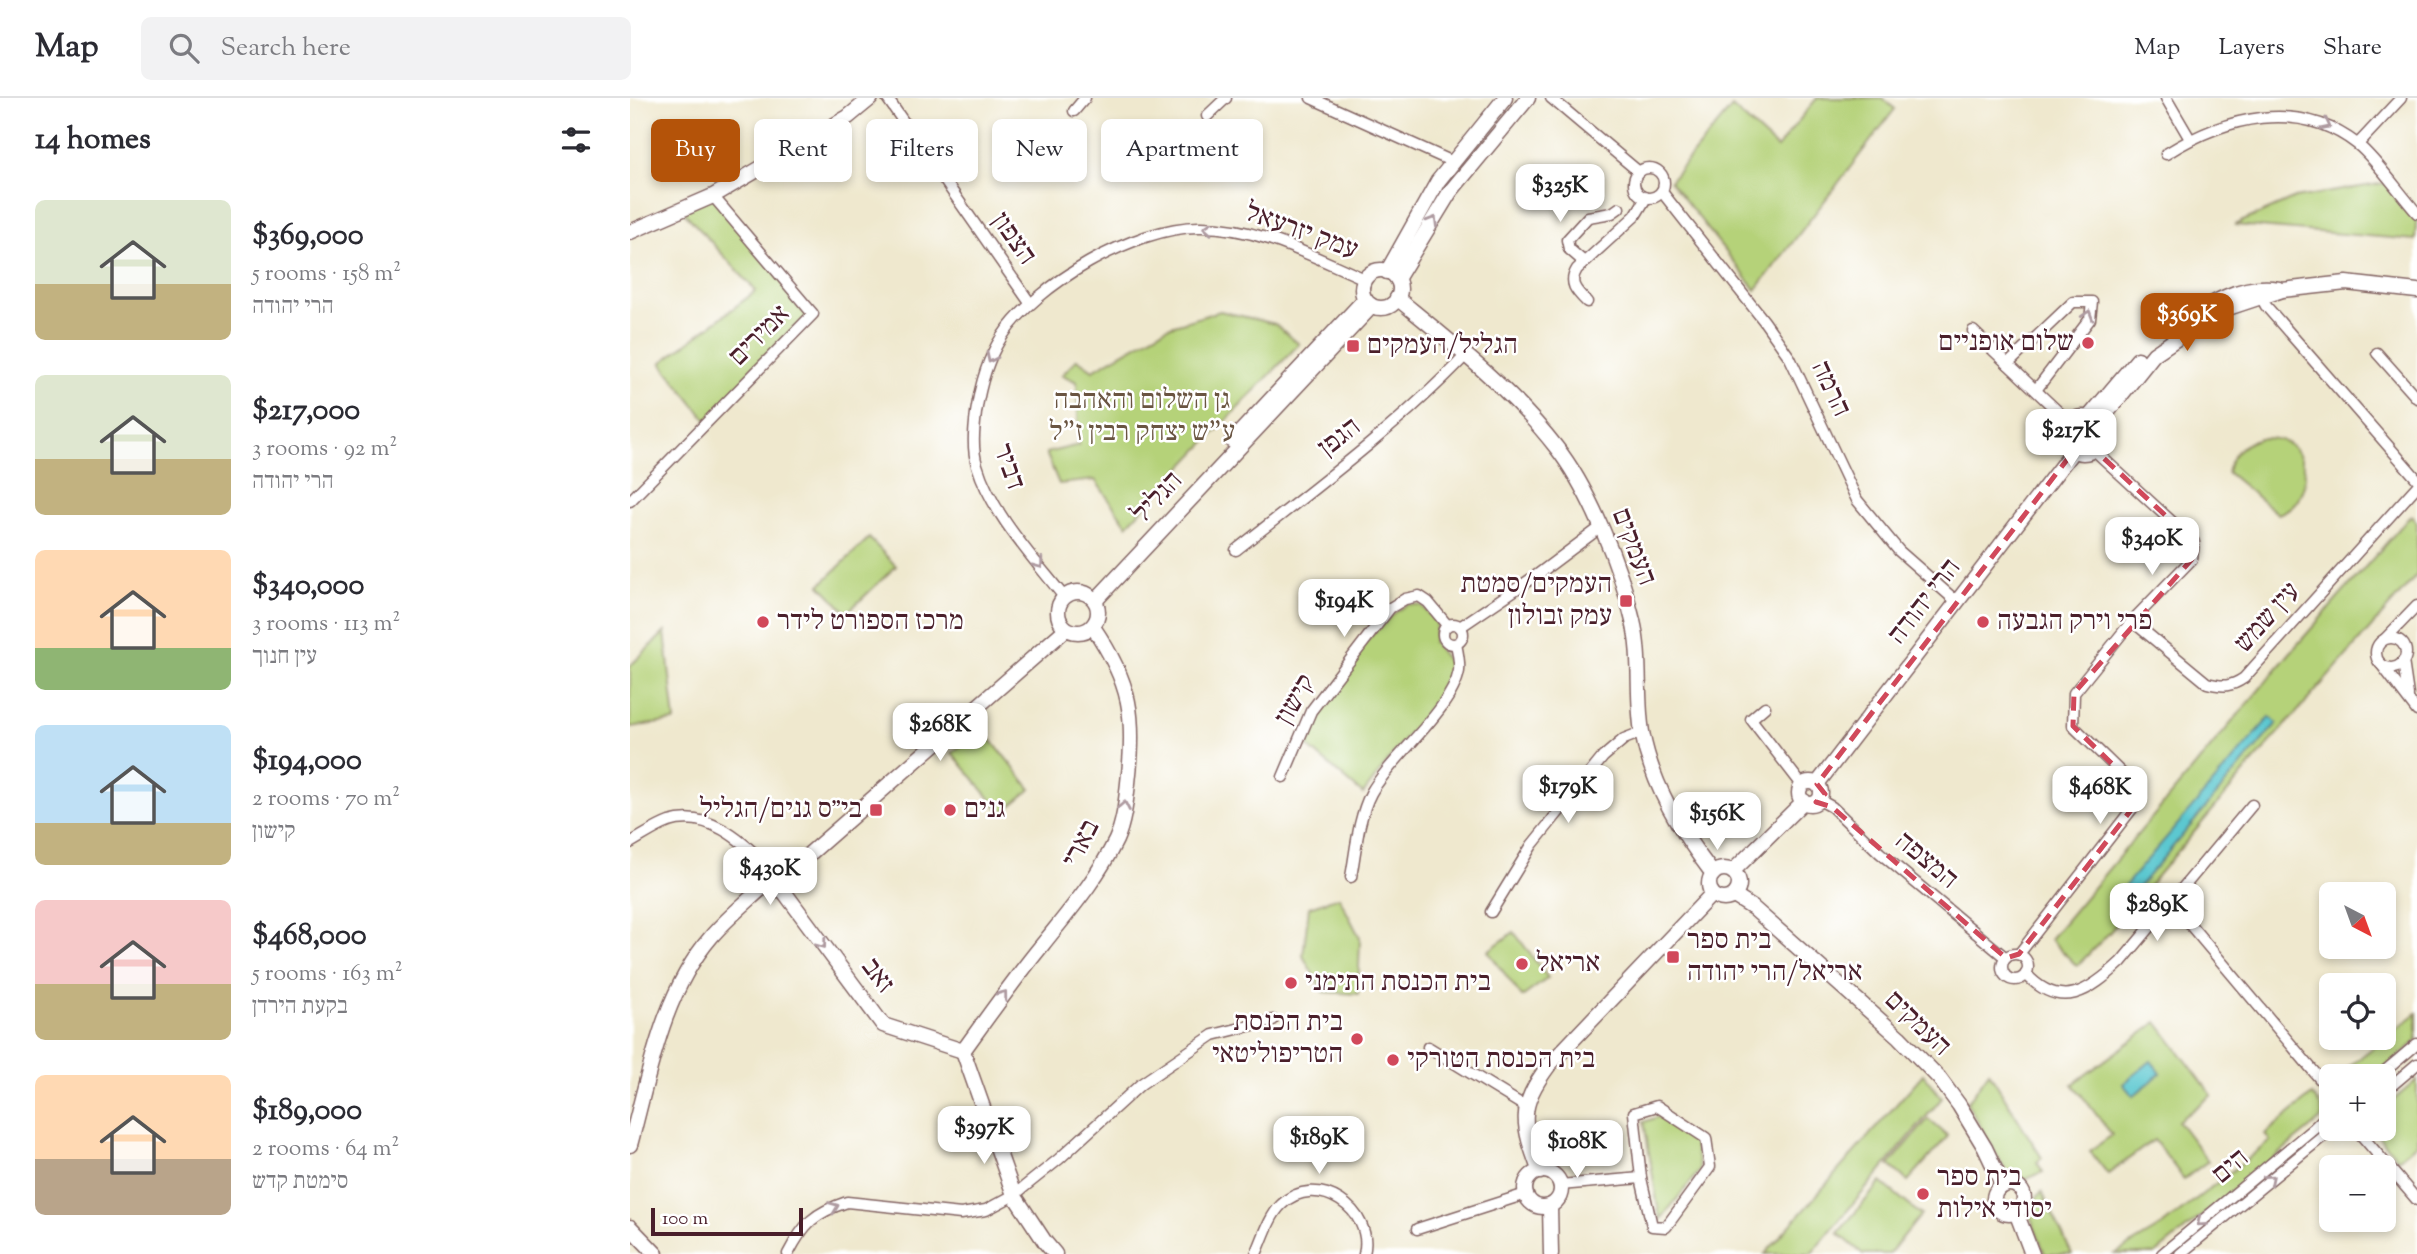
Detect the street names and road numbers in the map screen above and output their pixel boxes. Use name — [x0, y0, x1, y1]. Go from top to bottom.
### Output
street label: עמק יזרעאל — [1239, 193, 1363, 271]
street label: הצפון — [980, 204, 1046, 274]
street label: אמירים — [720, 296, 800, 376]
street label: הרמה — [1800, 354, 1860, 424]
street label: הגפן — [1310, 408, 1370, 468]
street label: דביר — [981, 438, 1035, 496]
street label: הגליל — [1123, 463, 1193, 533]
street label: העמקים — [1600, 503, 1666, 591]
street label: הרי יהודה — [1879, 550, 1971, 654]
street label: עין שמש — [2225, 574, 2311, 662]
street label: קישון — [1265, 667, 1327, 733]
street label: בארי — [1053, 813, 1111, 875]
street label: המצפה — [1885, 822, 1967, 900]
street label: זאב — [850, 950, 904, 1002]
street label: העמקים — [1874, 982, 1960, 1066]
street label: הים — [2204, 1140, 2258, 1194]

